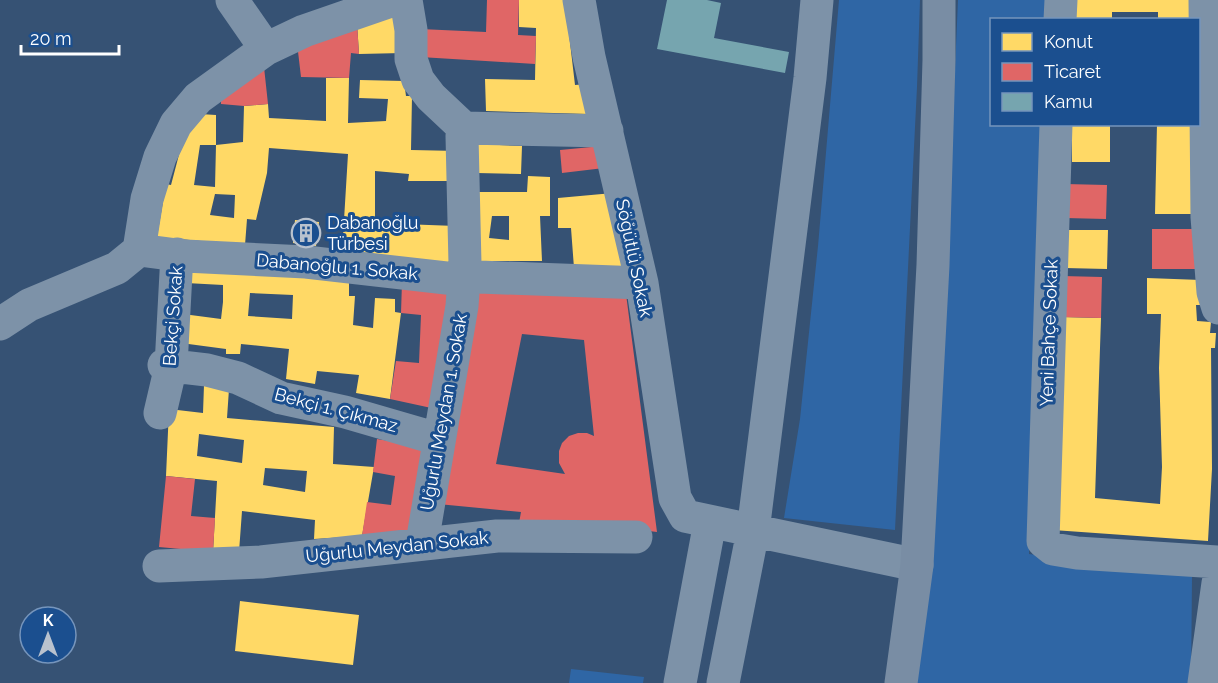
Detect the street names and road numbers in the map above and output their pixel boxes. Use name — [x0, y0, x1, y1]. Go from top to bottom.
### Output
street label: Söğütlü Sokak — [612, 197, 657, 319]
street label: Dabanoğlu 1. Sokak — [255, 249, 419, 284]
street label: Yeni Bahçe Sokak — [1035, 259, 1062, 407]
street label: Bekçi Sokak — [159, 265, 187, 367]
street label: Uğurlu Meydan 1. Sokak — [416, 311, 471, 512]
street label: Bekçi 1. Çıkmaz — [272, 383, 400, 436]
street label: Uğurlu Meydan Sokak — [305, 526, 490, 567]

